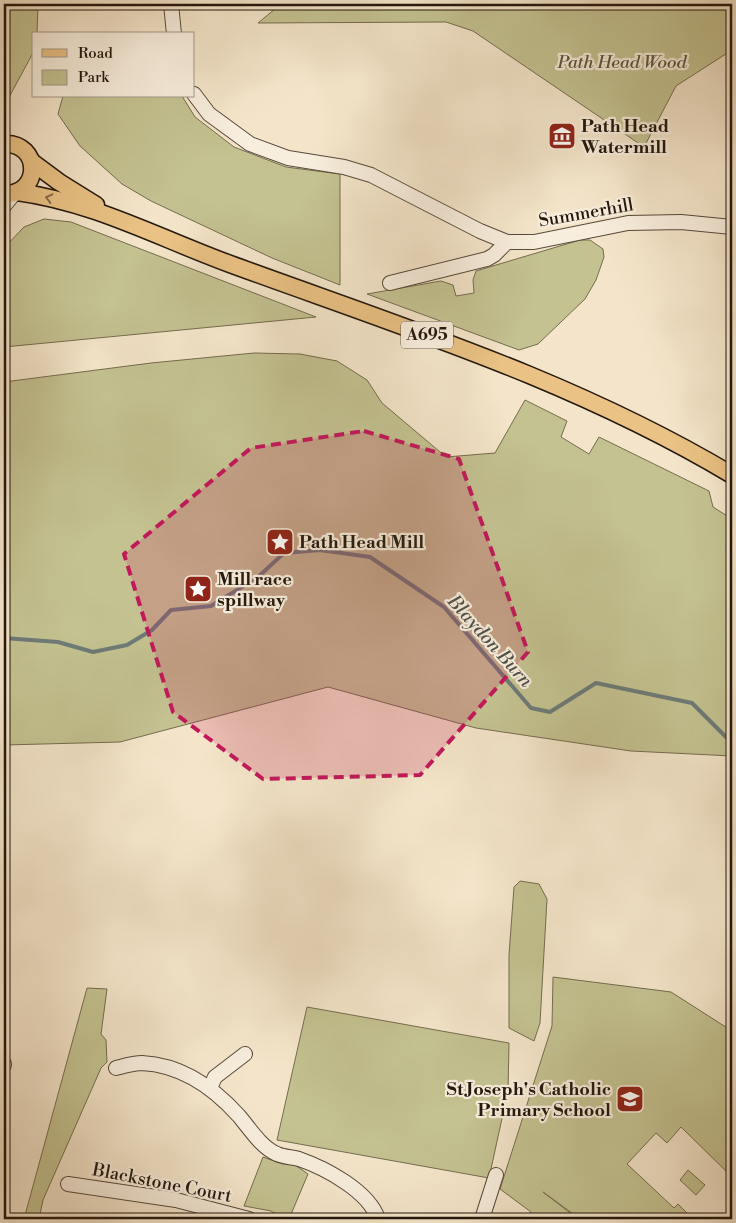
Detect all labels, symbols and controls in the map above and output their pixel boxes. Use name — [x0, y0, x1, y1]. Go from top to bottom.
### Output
legend — [32, 32, 195, 98]
text: Road — [78, 44, 113, 63]
park label: Path Head Wood — [556, 51, 687, 74]
text: Park — [78, 68, 110, 87]
place label: Path Head Watermill — [580, 115, 669, 159]
museum icon: Path Head Watermill — [547, 121, 577, 151]
one-way arrow — [45, 193, 54, 204]
street label: Summerhill — [537, 193, 636, 233]
road number: A695 — [401, 322, 453, 348]
place icon: Path Head Mill — [265, 527, 295, 557]
place label: Path Head Mill — [299, 531, 424, 554]
place label: Mill race spillway — [217, 568, 292, 612]
place icon: Mill race spillway — [183, 574, 213, 604]
water label: Blaydon Burn — [441, 589, 538, 693]
place label: St Joseph's Catholic Primary School — [447, 1078, 611, 1122]
school or university icon: St Joseph's Catholic Primary School — [615, 1084, 645, 1114]
street label: Blackstone Court — [89, 1158, 234, 1208]

